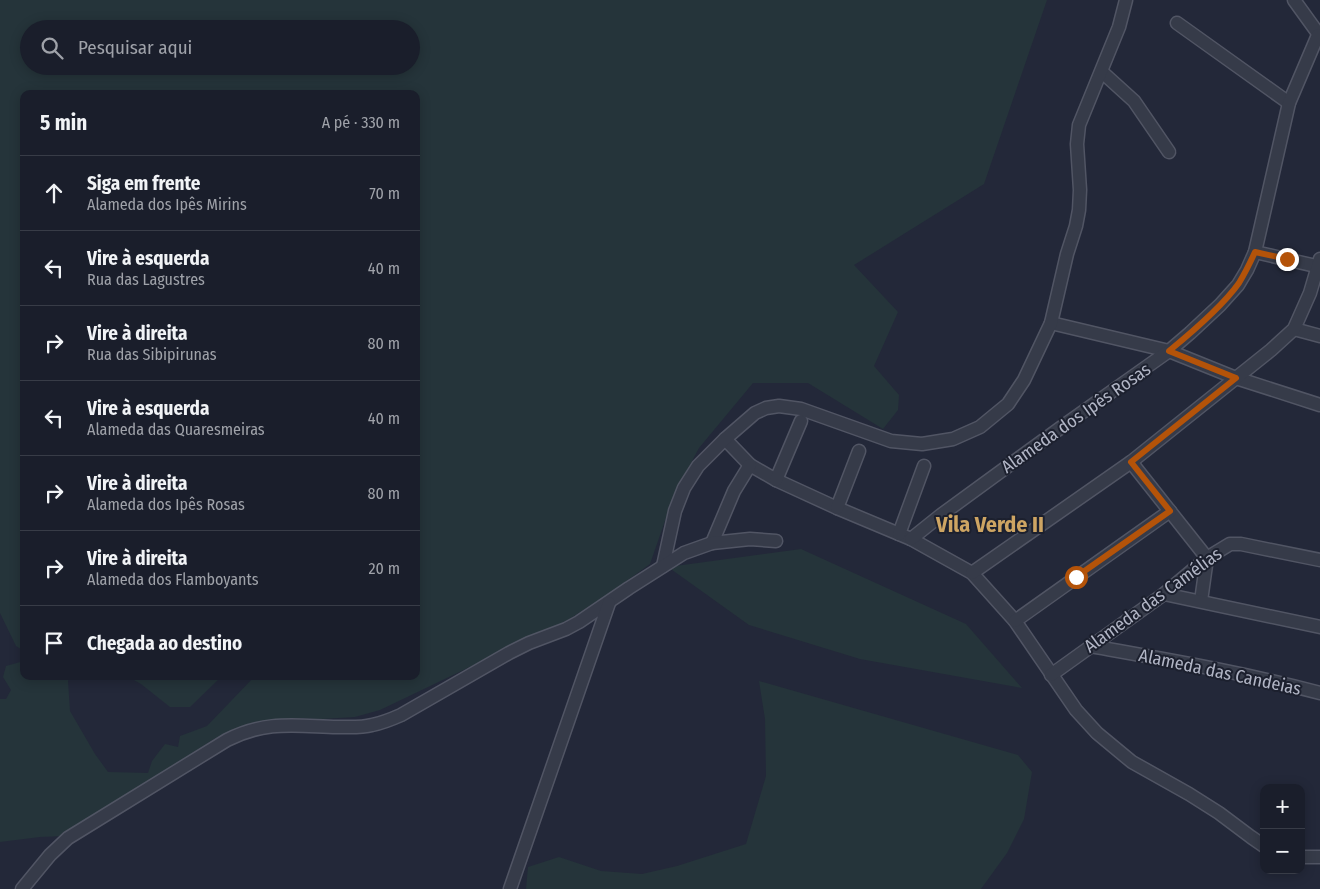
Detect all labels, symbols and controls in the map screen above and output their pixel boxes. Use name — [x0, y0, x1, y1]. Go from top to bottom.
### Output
search box — [20, 20, 420, 75]
icon: search — [38, 34, 66, 62]
text: Pesquisar aqui — [78, 36, 192, 59]
text: 5 min — [40, 110, 87, 136]
text: A pé · 330 m — [322, 113, 400, 132]
text: Siga em frente — [87, 172, 201, 195]
icon: ahead — [40, 179, 68, 207]
text: 70 m — [369, 184, 400, 203]
text: Alameda dos Ipês Mirins — [87, 195, 247, 214]
text: Vire à esquerda — [87, 247, 209, 270]
route end — [1276, 248, 1299, 271]
icon: left — [40, 254, 68, 282]
text: 40 m — [368, 259, 400, 278]
text: Rua das Lagustres — [87, 270, 205, 289]
text: Vire à direita — [87, 322, 188, 345]
icon: right — [40, 329, 68, 357]
text: 80 m — [368, 334, 400, 353]
text: Rua das Sibipirunas — [87, 345, 217, 364]
street label: Alameda dos Ipês Rosas — [997, 358, 1155, 478]
text: Vire à esquerda — [87, 397, 209, 420]
icon: left — [40, 404, 68, 432]
text: 40 m — [368, 409, 400, 428]
text: Alameda das Quaresmeiras — [87, 420, 265, 439]
text: Vire à direita — [87, 472, 188, 495]
icon: right — [40, 479, 68, 507]
text: 80 m — [368, 484, 400, 503]
text: Alameda dos Ipês Rosas — [87, 495, 245, 514]
district label: Vila Verde II — [935, 511, 1044, 538]
street label: Alameda das Camélias — [1080, 542, 1226, 657]
text: Vire à direita — [87, 547, 188, 570]
icon: right — [40, 554, 68, 582]
text: 20 m — [369, 559, 400, 578]
route start — [1065, 566, 1088, 589]
text: Alameda dos Flamboyants — [87, 570, 259, 589]
icon: arrive — [40, 629, 68, 657]
text: Chegada ao destino — [87, 632, 242, 655]
street label: Alameda das Candeias — [1137, 644, 1303, 700]
map controls — [1260, 784, 1305, 874]
button: + — [1260, 784, 1305, 829]
button: − — [1260, 829, 1305, 874]

